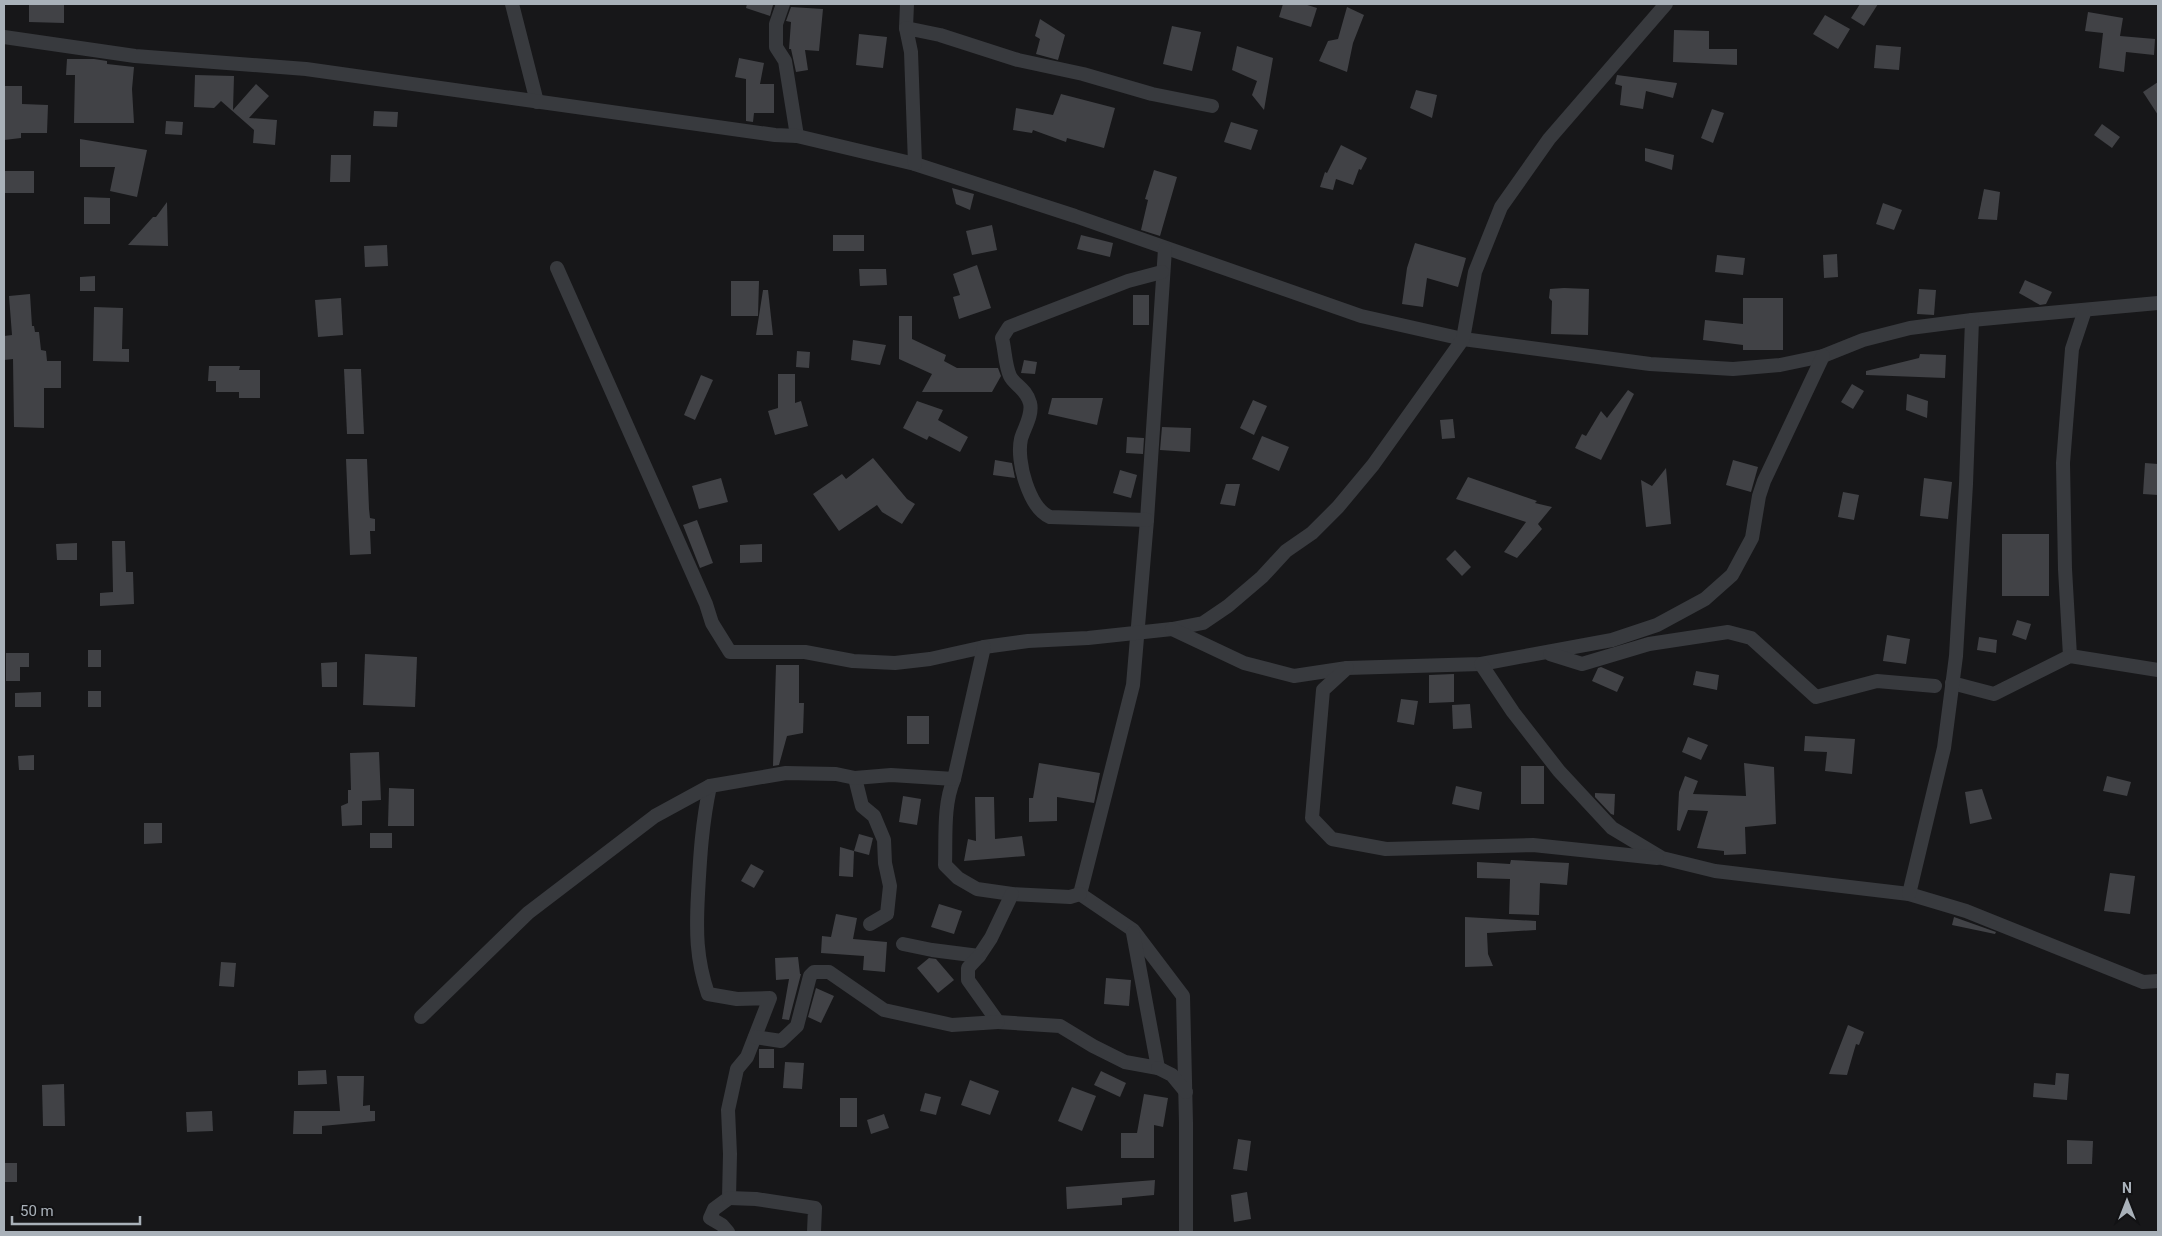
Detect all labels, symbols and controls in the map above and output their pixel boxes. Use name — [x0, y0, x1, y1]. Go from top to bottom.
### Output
north arrow — [2102, 1176, 2152, 1226]
text: N — [2122, 1180, 2132, 1196]
scale bar — [12, 1194, 140, 1226]
text: 50 m — [20, 1202, 54, 1220]

